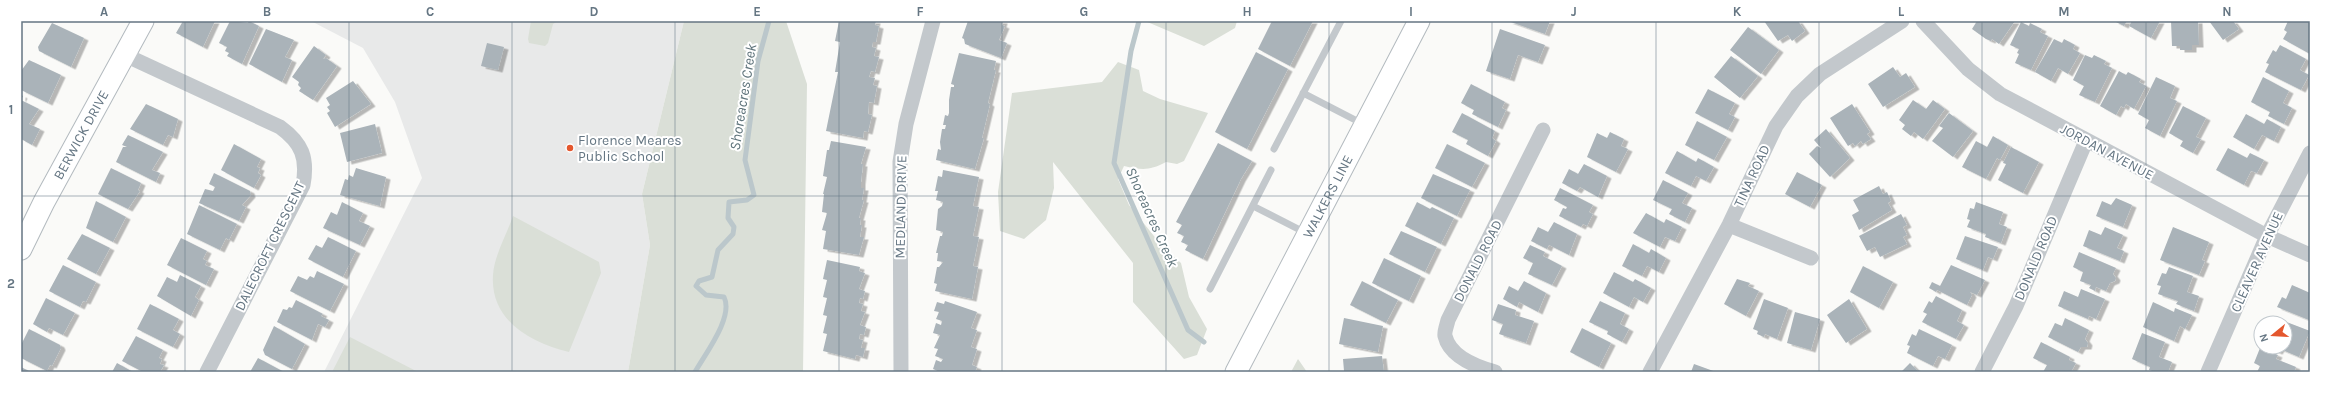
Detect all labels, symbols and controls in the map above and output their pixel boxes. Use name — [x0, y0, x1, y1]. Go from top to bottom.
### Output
text: A — [100, 4, 108, 19]
text: B — [263, 4, 271, 19]
text: C — [426, 4, 434, 19]
text: D — [590, 4, 599, 19]
text: E — [753, 4, 761, 19]
text: F — [916, 4, 924, 19]
text: G — [1080, 4, 1088, 19]
text: H — [1242, 4, 1252, 19]
text: I — [1409, 4, 1413, 19]
text: J — [1571, 4, 1577, 19]
text: K — [1733, 4, 1742, 19]
text: L — [1898, 4, 1905, 19]
text: M — [2058, 4, 2070, 19]
text: N — [2222, 4, 2232, 19]
water label: Shoreacres Creek — [726, 42, 760, 152]
street label: BERWICK DRIVE — [49, 87, 112, 182]
text: 1 — [9, 102, 13, 117]
street label: JORDAN AVENUE — [2057, 120, 2157, 184]
place label: Florence Meares Public School — [578, 132, 682, 165]
street label: TINA ROAD — [1730, 142, 1774, 210]
marker: Florence Meares Public School — [565, 143, 575, 153]
street label: WALKERS LINE — [1299, 152, 1356, 241]
street label: MEDLAND DRIVE — [892, 155, 910, 259]
water label: Shoreacres Creek — [1122, 164, 1182, 270]
street label: DALECROFT CRESCENT — [231, 178, 309, 314]
street label: CLEAVER AVENUE — [2227, 209, 2287, 315]
street label: DONALD ROAD — [2011, 213, 2061, 303]
street label: DONALD ROAD — [1450, 217, 1506, 305]
text: 2 — [7, 276, 15, 291]
north arrow — [2253, 315, 2293, 355]
text: N — [2257, 332, 2271, 344]

